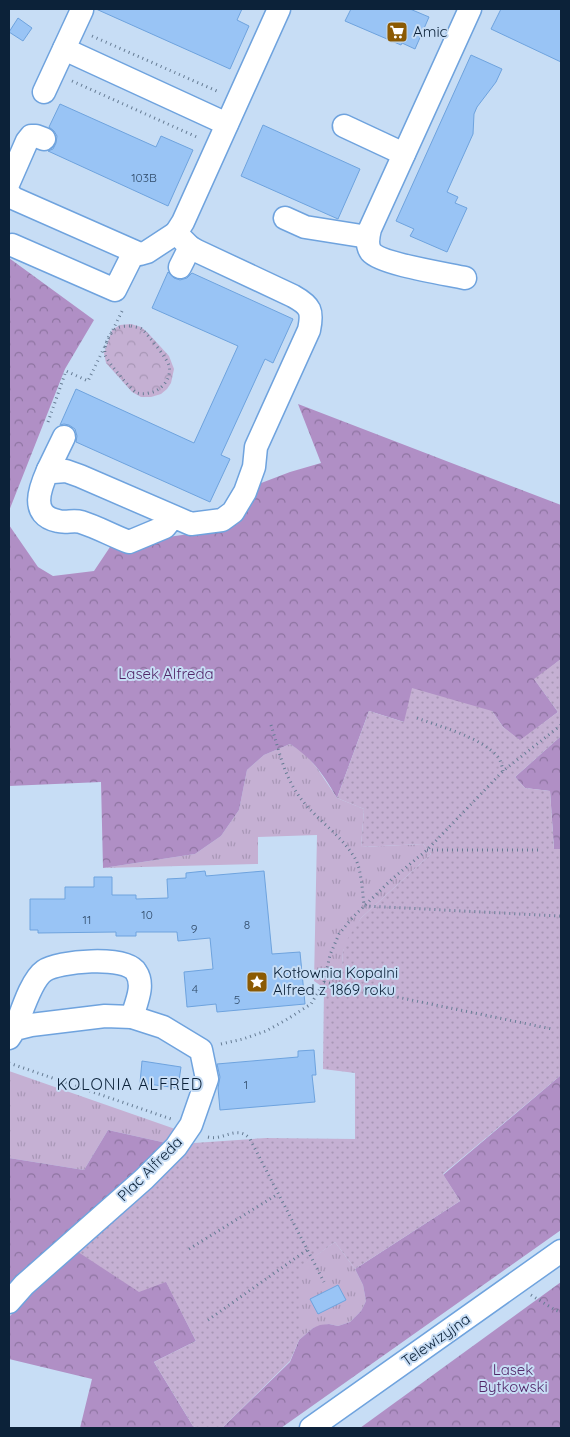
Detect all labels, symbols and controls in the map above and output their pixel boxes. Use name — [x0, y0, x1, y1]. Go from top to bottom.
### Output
supermarket icon: Amic — [385, 20, 409, 44]
place label: Amic — [413, 22, 448, 41]
house number: 103B — [131, 170, 157, 185]
park label: Lasek Alfreda — [118, 664, 214, 683]
house number: 10 — [141, 907, 153, 922]
house number: 11 — [83, 912, 91, 927]
house number: 8 — [244, 917, 250, 932]
house number: 9 — [191, 921, 198, 936]
place label: Kotłownia Kopalni Alfred z 1869 roku — [273, 963, 398, 999]
place icon: Kotłownia Kopalni Alfred z 1869 roku — [245, 970, 269, 994]
house number: 4 — [192, 981, 198, 996]
house number: 5 — [234, 992, 240, 1007]
district label: KOLONIA ALFRED — [57, 1074, 203, 1094]
house number: 1 — [244, 1077, 248, 1092]
street label: Plac Alfreda — [113, 1132, 186, 1205]
street label: Telewizyjna — [398, 1309, 474, 1370]
park label: Lasek Bytkowski — [478, 1360, 548, 1396]

